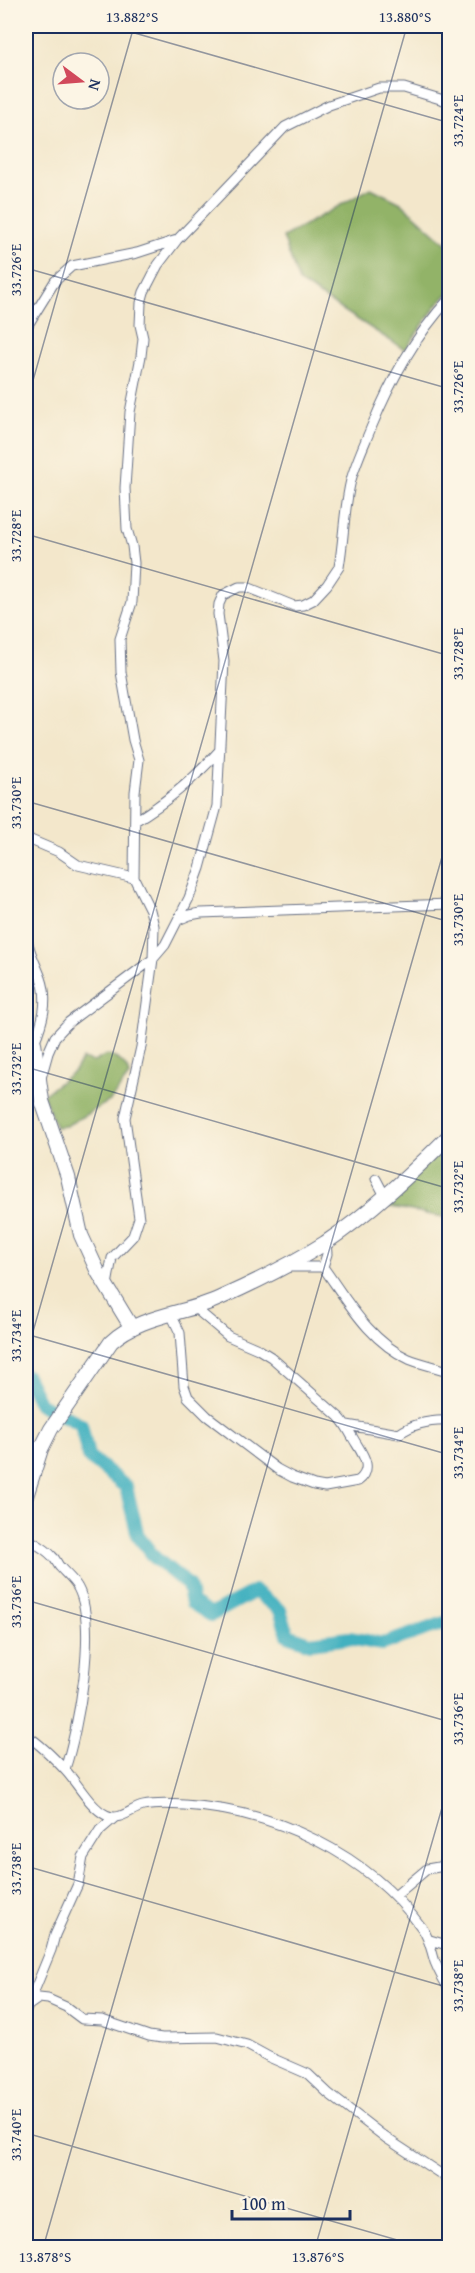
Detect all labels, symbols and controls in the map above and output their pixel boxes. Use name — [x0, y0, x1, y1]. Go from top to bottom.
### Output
text: 13.882°S — [106, 6, 158, 27]
text: 13.880°S — [379, 6, 431, 27]
north arrow — [51, 51, 111, 111]
text: N — [82, 77, 108, 94]
text: 33.724°E — [447, 94, 468, 147]
text: 33.726°E — [5, 243, 26, 296]
text: 33.726°E — [447, 360, 468, 413]
text: 33.728°E — [5, 509, 26, 562]
text: 33.728°E — [447, 627, 468, 680]
text: 33.730°E — [5, 776, 26, 829]
text: 33.730°E — [447, 893, 468, 946]
text: 33.732°E — [5, 1042, 26, 1095]
text: 33.732°E — [447, 1160, 468, 1213]
text: 33.734°E — [5, 1309, 26, 1362]
text: 33.734°E — [447, 1426, 468, 1479]
text: 33.736°E — [5, 1575, 26, 1628]
text: 33.736°E — [447, 1692, 468, 1745]
text: 33.738°E — [5, 1842, 26, 1895]
text: 33.738°E — [447, 1959, 468, 2012]
text: 33.740°E — [5, 2108, 26, 2161]
scale bar — [232, 2183, 350, 2221]
text: 100 m — [241, 2190, 286, 2217]
text: 13.878°S — [19, 2246, 71, 2267]
text: 13.876°S — [292, 2246, 344, 2267]

